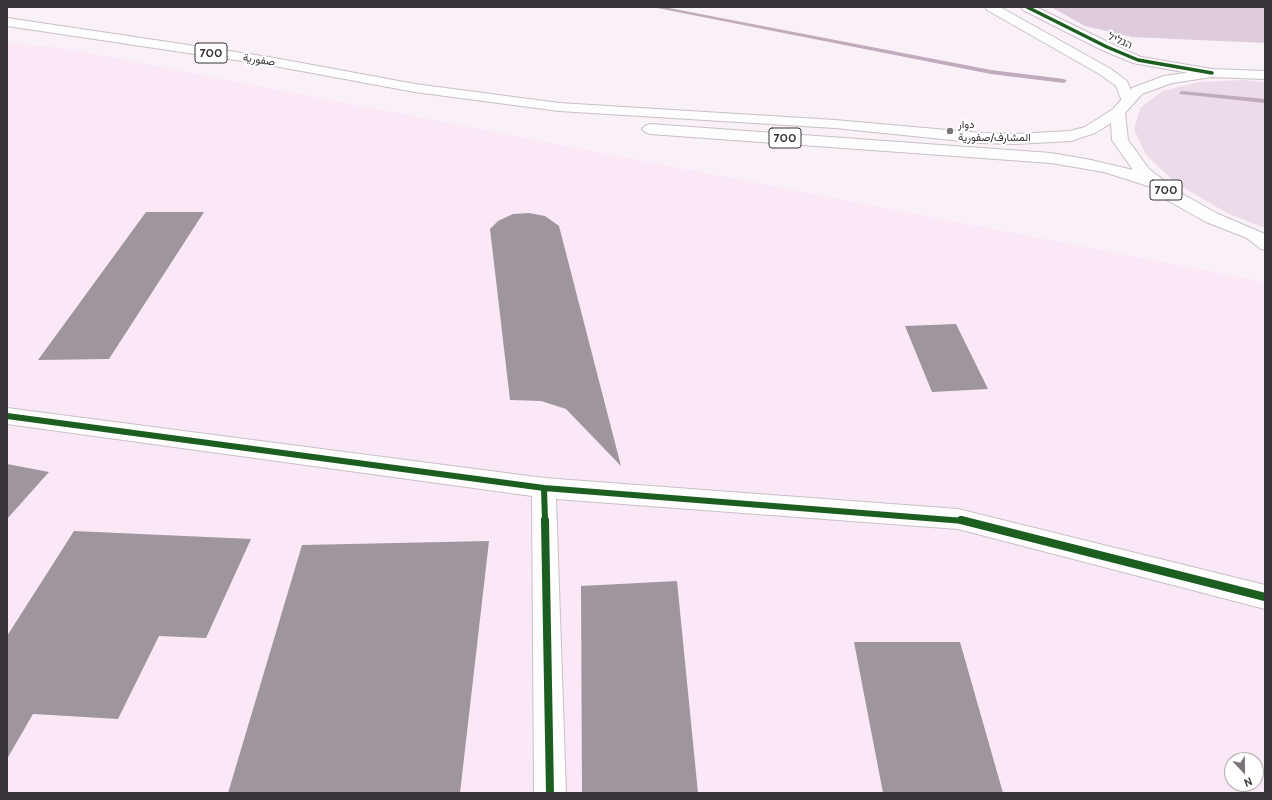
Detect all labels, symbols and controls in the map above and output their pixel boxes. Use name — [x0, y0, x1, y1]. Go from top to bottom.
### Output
street label: הגליל — [1106, 30, 1134, 52]
road number: 700 — [195, 43, 227, 63]
street label: صفورية — [242, 51, 276, 69]
place label: دوار المشارف/صفورية — [958, 118, 1031, 144]
marker: دوار المشارف/صفورية — [945, 126, 955, 136]
road number: 700 — [769, 128, 801, 148]
road number: 700 — [1150, 180, 1182, 200]
north arrow — [1224, 752, 1264, 792]
text: N — [1242, 774, 1254, 790]

